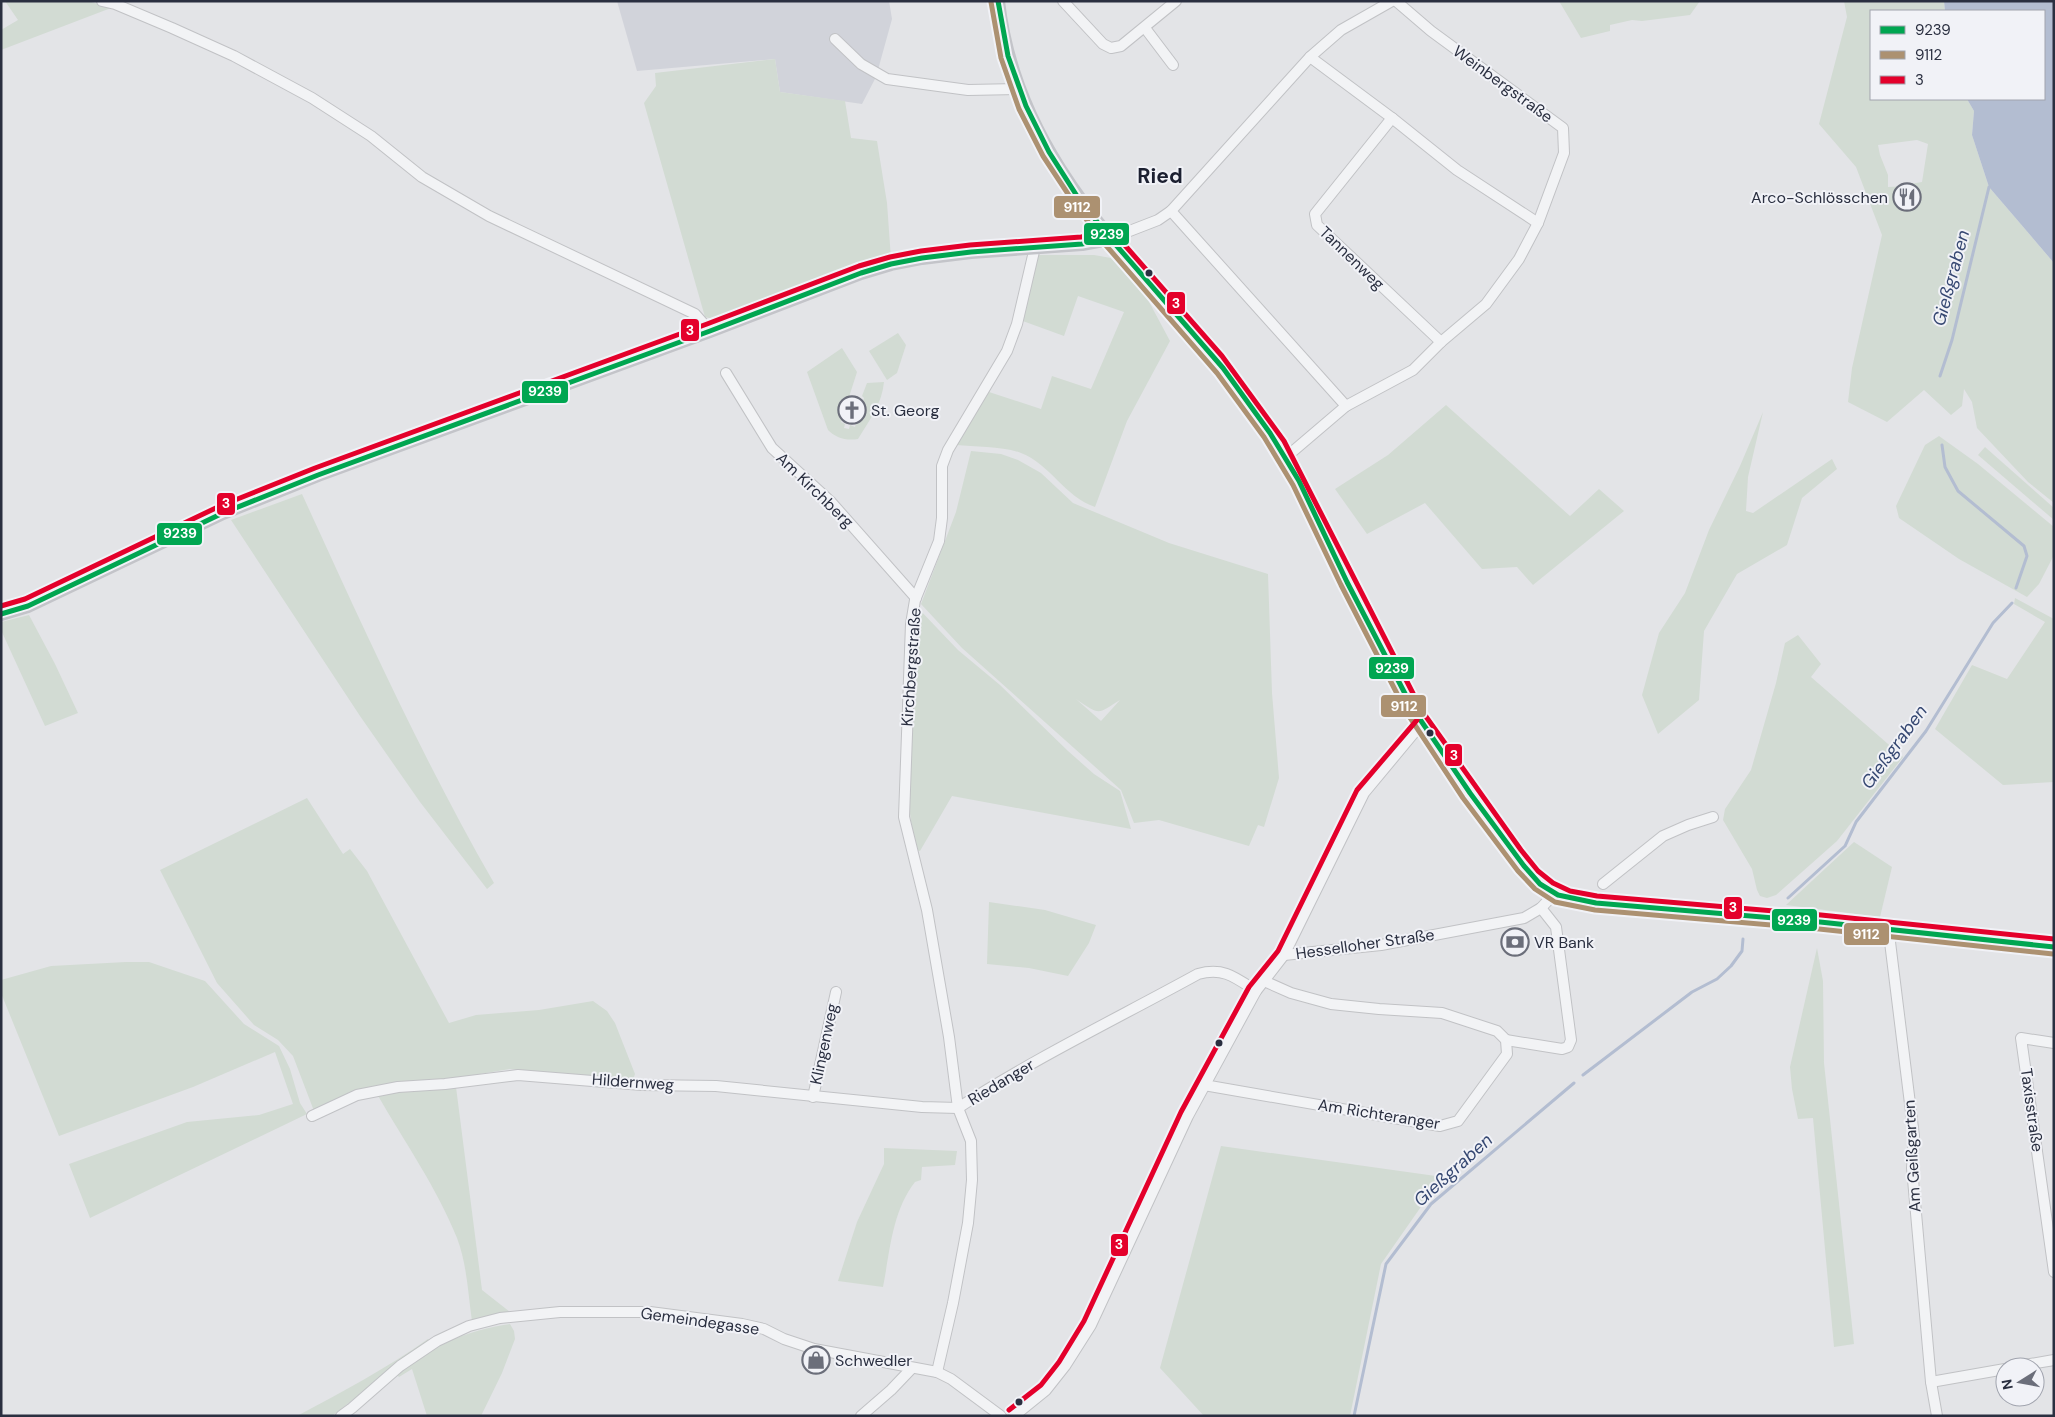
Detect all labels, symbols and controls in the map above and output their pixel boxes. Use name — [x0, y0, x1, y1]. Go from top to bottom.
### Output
legend — [1870, 10, 2045, 100]
text: 9239 — [1915, 20, 1951, 40]
street label: Weinbergstraße — [1449, 41, 1557, 127]
text: 9112 — [1915, 45, 1942, 65]
text: 3 — [1915, 70, 1924, 90]
district label: Ried — [1137, 162, 1183, 190]
restaurant icon: Arco-Schlösschen — [1892, 182, 1922, 212]
place label: Arco-Schlösschen — [1751, 187, 1888, 208]
line badge: 9112 — [1053, 195, 1101, 219]
text: 9112 — [1063, 198, 1091, 216]
line badge: 9239 — [1083, 222, 1130, 246]
street label: Tannenweg — [1315, 222, 1389, 294]
text: 9239 — [1090, 225, 1124, 243]
water label: Gießgraben — [1927, 227, 1975, 329]
unlabelled marker — [1144, 268, 1154, 278]
line badge: 3 — [1166, 291, 1186, 315]
text: 3 — [1172, 294, 1180, 312]
line badge: 3 — [680, 318, 700, 342]
text: 3 — [686, 321, 694, 339]
line badge: 9239 — [521, 380, 569, 404]
text: 9239 — [528, 382, 562, 400]
church icon: St. Georg — [837, 395, 867, 425]
place label: St. Georg — [871, 400, 939, 421]
street label: Am Kirchberg — [772, 448, 858, 532]
line badge: 3 — [216, 492, 236, 516]
text: 3 — [222, 494, 230, 512]
line badge: 9239 — [156, 522, 203, 546]
text: 9239 — [163, 524, 197, 542]
street label: Kirchbergstraße — [896, 607, 926, 727]
line badge: 9239 — [1368, 656, 1415, 680]
text: 9239 — [1375, 659, 1409, 677]
line badge: 9112 — [1380, 694, 1427, 718]
text: 9112 — [1390, 697, 1418, 715]
water label: Gießgraben — [1855, 700, 1933, 794]
unlabelled marker — [1425, 728, 1435, 738]
line badge: 3 — [1444, 743, 1463, 767]
text: 3 — [1450, 746, 1458, 764]
line badge: 3 — [1723, 896, 1743, 920]
text: 3 — [1729, 898, 1737, 916]
line badge: 9239 — [1771, 908, 1818, 932]
text: 9239 — [1777, 911, 1811, 929]
line badge: 9112 — [1843, 922, 1890, 946]
street label: Hesselloher Straße — [1294, 924, 1436, 964]
text: 9112 — [1852, 925, 1880, 943]
bank icon: VR Bank — [1500, 927, 1530, 957]
place label: VR Bank — [1534, 932, 1594, 953]
street label: Klingenweg — [805, 1001, 843, 1087]
unlabelled marker — [1214, 1038, 1224, 1048]
street label: Riedanger — [964, 1054, 1038, 1110]
street label: Taxisstraße — [2016, 1067, 2048, 1153]
street label: Hildernweg — [591, 1069, 675, 1095]
street label: Am Richteranger — [1316, 1094, 1442, 1134]
street label: Am Geißgarten — [1899, 1099, 1925, 1213]
water label: Gießgraben — [1408, 1128, 1498, 1212]
line badge: 3 — [1110, 1233, 1129, 1257]
text: 3 — [1115, 1235, 1123, 1253]
street label: Gemeindegasse — [639, 1302, 761, 1340]
shop icon: Schwedler — [801, 1345, 831, 1375]
place label: Schwedler — [835, 1350, 912, 1371]
north arrow — [1995, 1357, 2045, 1407]
text: N — [1997, 1378, 2017, 1391]
unlabelled marker — [1014, 1397, 1024, 1407]

